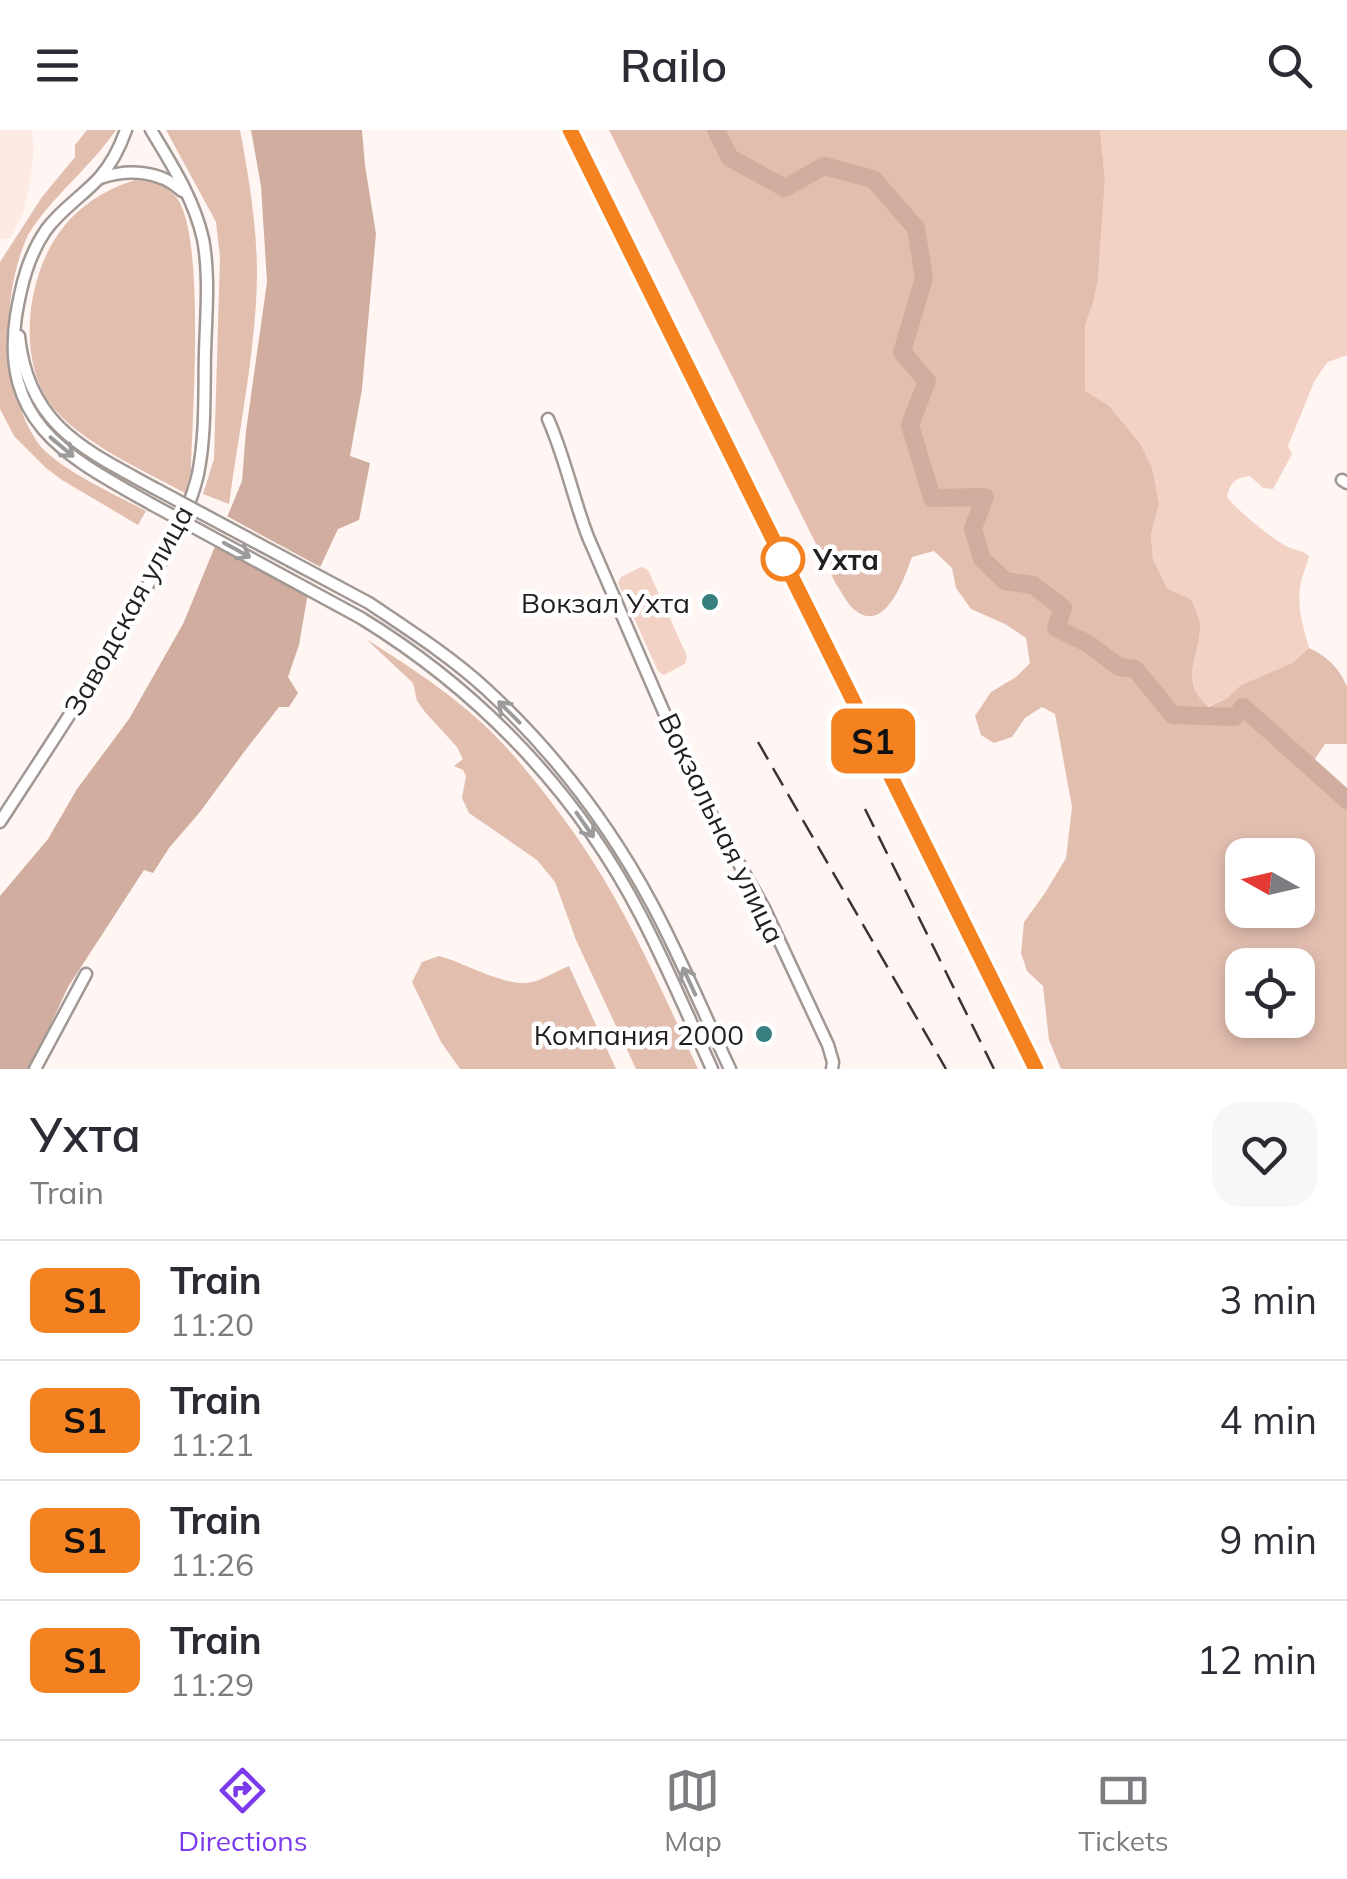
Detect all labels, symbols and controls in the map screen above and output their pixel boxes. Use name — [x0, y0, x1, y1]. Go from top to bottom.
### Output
text: Railo — [620, 37, 727, 93]
icon: menu — [30, 38, 85, 93]
icon: search — [1262, 38, 1317, 93]
one-way arrow — [48, 436, 74, 458]
street label: Заводская улица — [56, 499, 200, 721]
marker: Ухта — [762, 538, 804, 580]
one-way arrow — [221, 541, 251, 561]
place label: Ухта — [812, 542, 879, 577]
place label: Вокзал Ухта — [521, 585, 690, 620]
marker: Вокзал Ухта — [699, 591, 721, 613]
one-way arrow — [498, 701, 522, 725]
street label: Вокзальная улица — [651, 707, 793, 949]
line badge: S1 — [828, 708, 918, 774]
text: S1 — [851, 719, 895, 763]
one-way arrow — [574, 811, 595, 839]
north arrow — [1225, 838, 1315, 928]
map controls — [1225, 838, 1315, 1038]
button: locate — [1225, 948, 1315, 1038]
one-way arrow — [678, 967, 697, 997]
place label: Компания 2000 — [534, 1017, 744, 1052]
marker: Компания 2000 — [753, 1023, 775, 1045]
button: heart — [1212, 1102, 1317, 1207]
text: Ухта — [30, 1104, 141, 1164]
text: Train — [30, 1172, 104, 1212]
text: Train — [170, 1256, 262, 1304]
text: 3 min — [1220, 1276, 1317, 1324]
text: S1 — [63, 1278, 107, 1322]
text: 11:20 — [170, 1304, 254, 1344]
text: Train — [170, 1376, 262, 1424]
text: 4 min — [1220, 1396, 1317, 1444]
text: S1 — [63, 1398, 107, 1442]
text: 11:21 — [170, 1424, 254, 1464]
text: Train — [170, 1496, 262, 1544]
text: 9 min — [1220, 1516, 1317, 1564]
text: S1 — [63, 1518, 107, 1562]
text: 11:26 — [170, 1544, 254, 1584]
text: Train — [170, 1616, 262, 1664]
text: 12 min — [1197, 1636, 1317, 1684]
text: S1 — [63, 1638, 107, 1682]
text: 11:29 — [170, 1664, 254, 1704]
tab: Directions — [178, 1763, 308, 1858]
tab: Map — [664, 1763, 722, 1858]
tab: Tickets — [1078, 1763, 1169, 1858]

